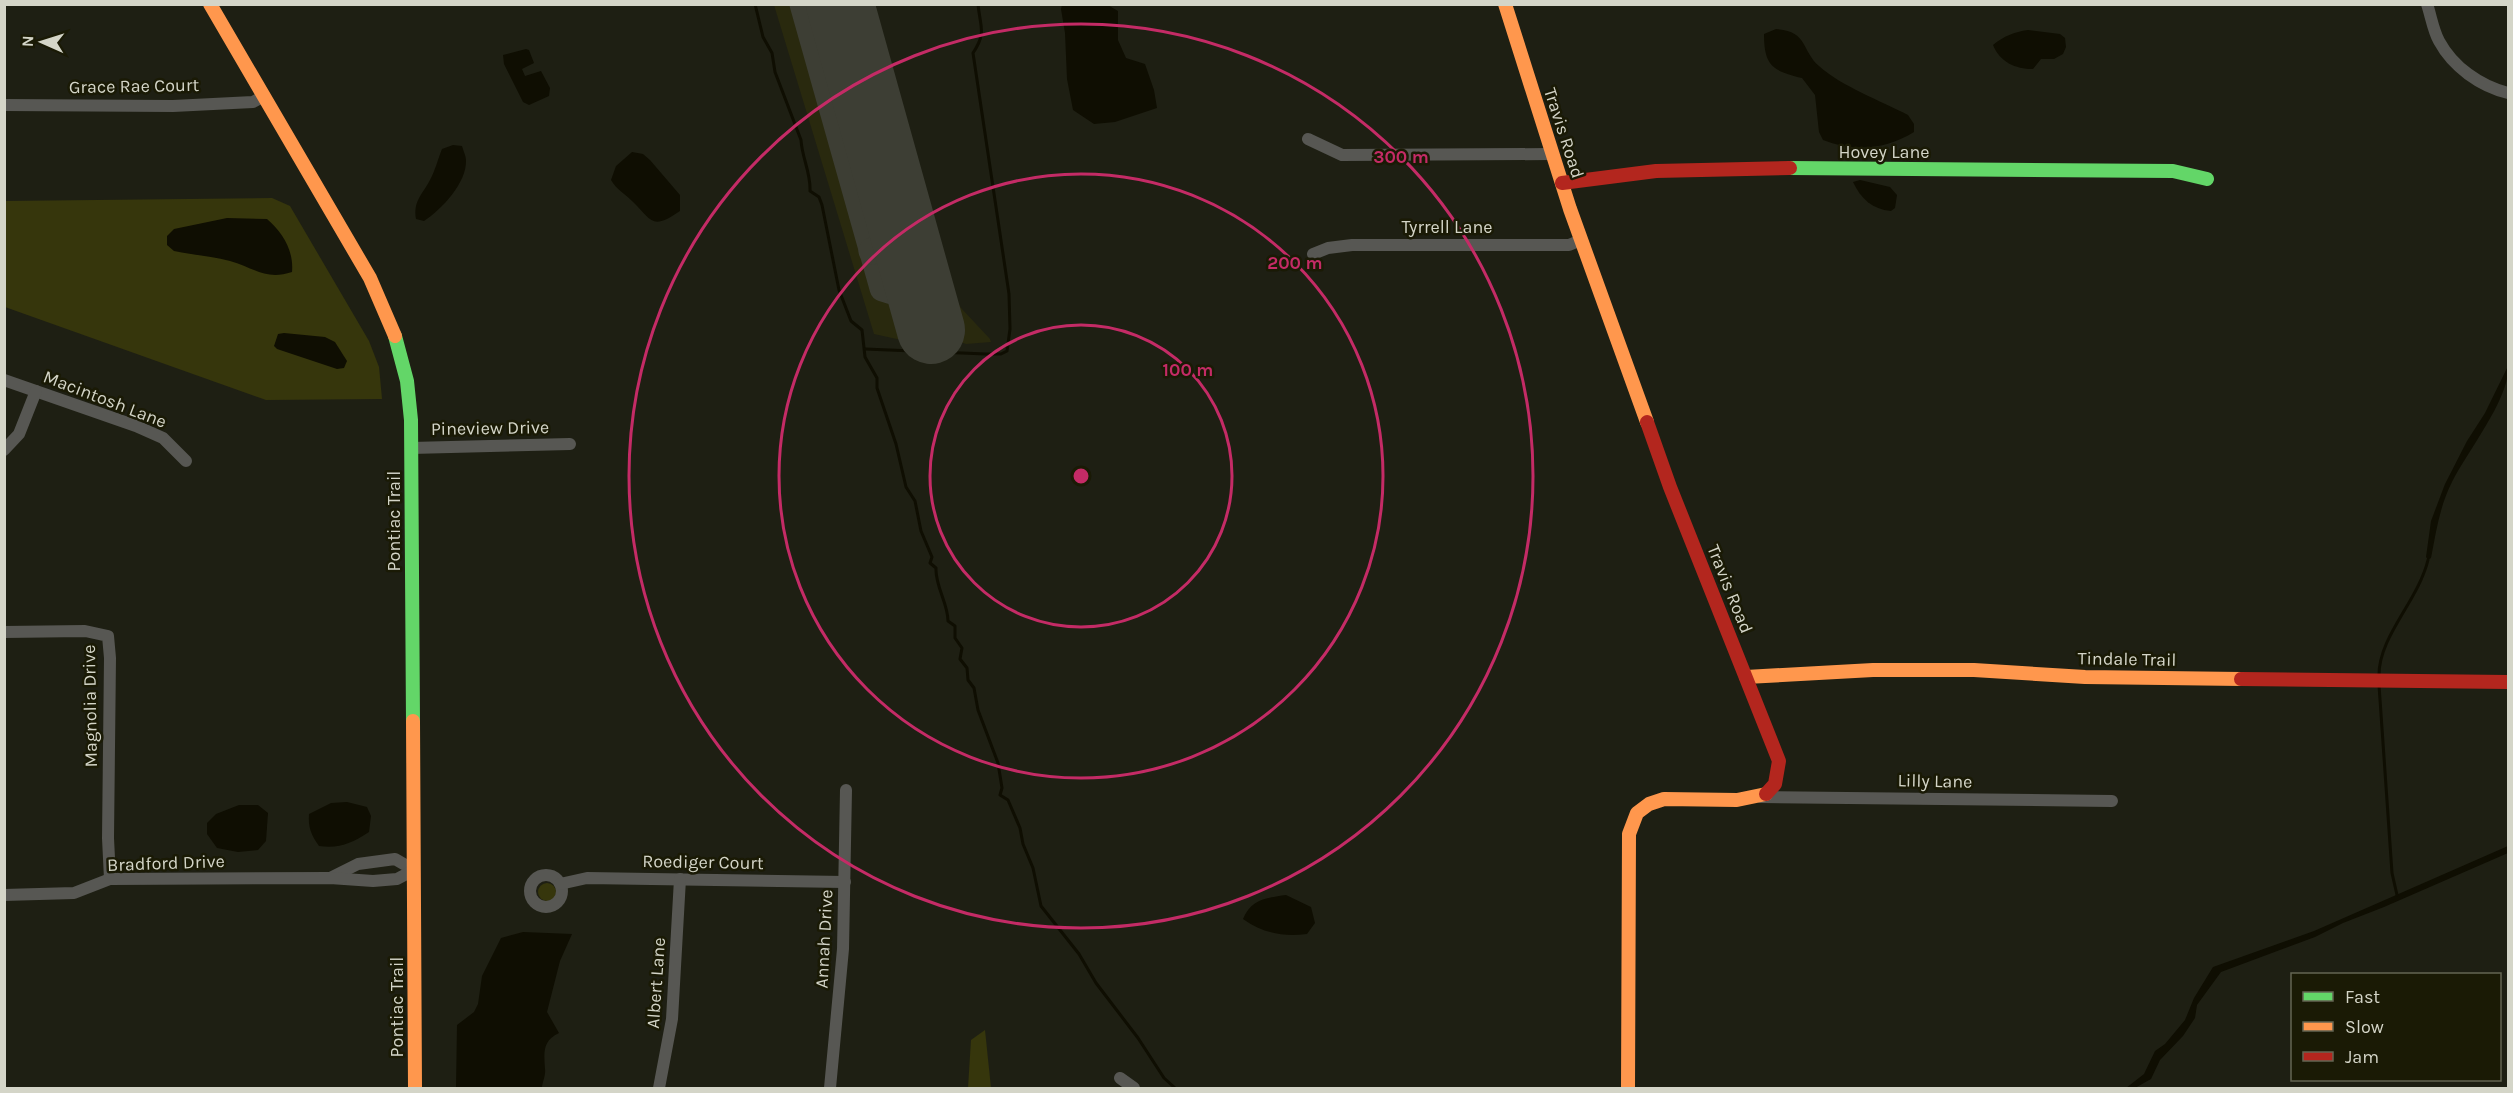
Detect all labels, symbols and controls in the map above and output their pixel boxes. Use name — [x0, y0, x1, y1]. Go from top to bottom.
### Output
north arrow — [12, 12, 72, 72]
text: N — [18, 35, 37, 47]
street label: Grace Rae Court — [69, 74, 200, 98]
street label: Travis Road — [1539, 85, 1589, 181]
street label: Hovey Lane — [1838, 141, 1930, 163]
text: 300 m — [1373, 146, 1429, 168]
street label: Tyrrell Lane — [1401, 216, 1493, 238]
text: 200 m — [1267, 252, 1323, 274]
text: 100 m — [1163, 359, 1213, 381]
street label: Macintosh Lane — [40, 365, 170, 433]
street label: Pineview Drive — [431, 416, 549, 440]
centre of rings — [1071, 466, 1091, 486]
street label: Pontiac Trail — [383, 471, 405, 571]
street label: Travis Road — [1702, 541, 1758, 637]
street label: Magnolia Drive — [78, 644, 102, 768]
street label: Tindale Trail — [2077, 647, 2177, 671]
street label: Lilly Lane — [1897, 769, 1973, 793]
street label: Bradford Drive — [107, 850, 225, 876]
street label: Roediger Court — [642, 850, 764, 874]
street label: Annah Drive — [810, 889, 838, 989]
street label: Albert Lane — [642, 937, 670, 1029]
street label: Pontiac Trail — [386, 957, 408, 1057]
legend — [2291, 973, 2501, 1081]
text: Fast — [2345, 986, 2380, 1008]
text: Slow — [2345, 1016, 2384, 1038]
text: Jam — [2345, 1046, 2379, 1068]

